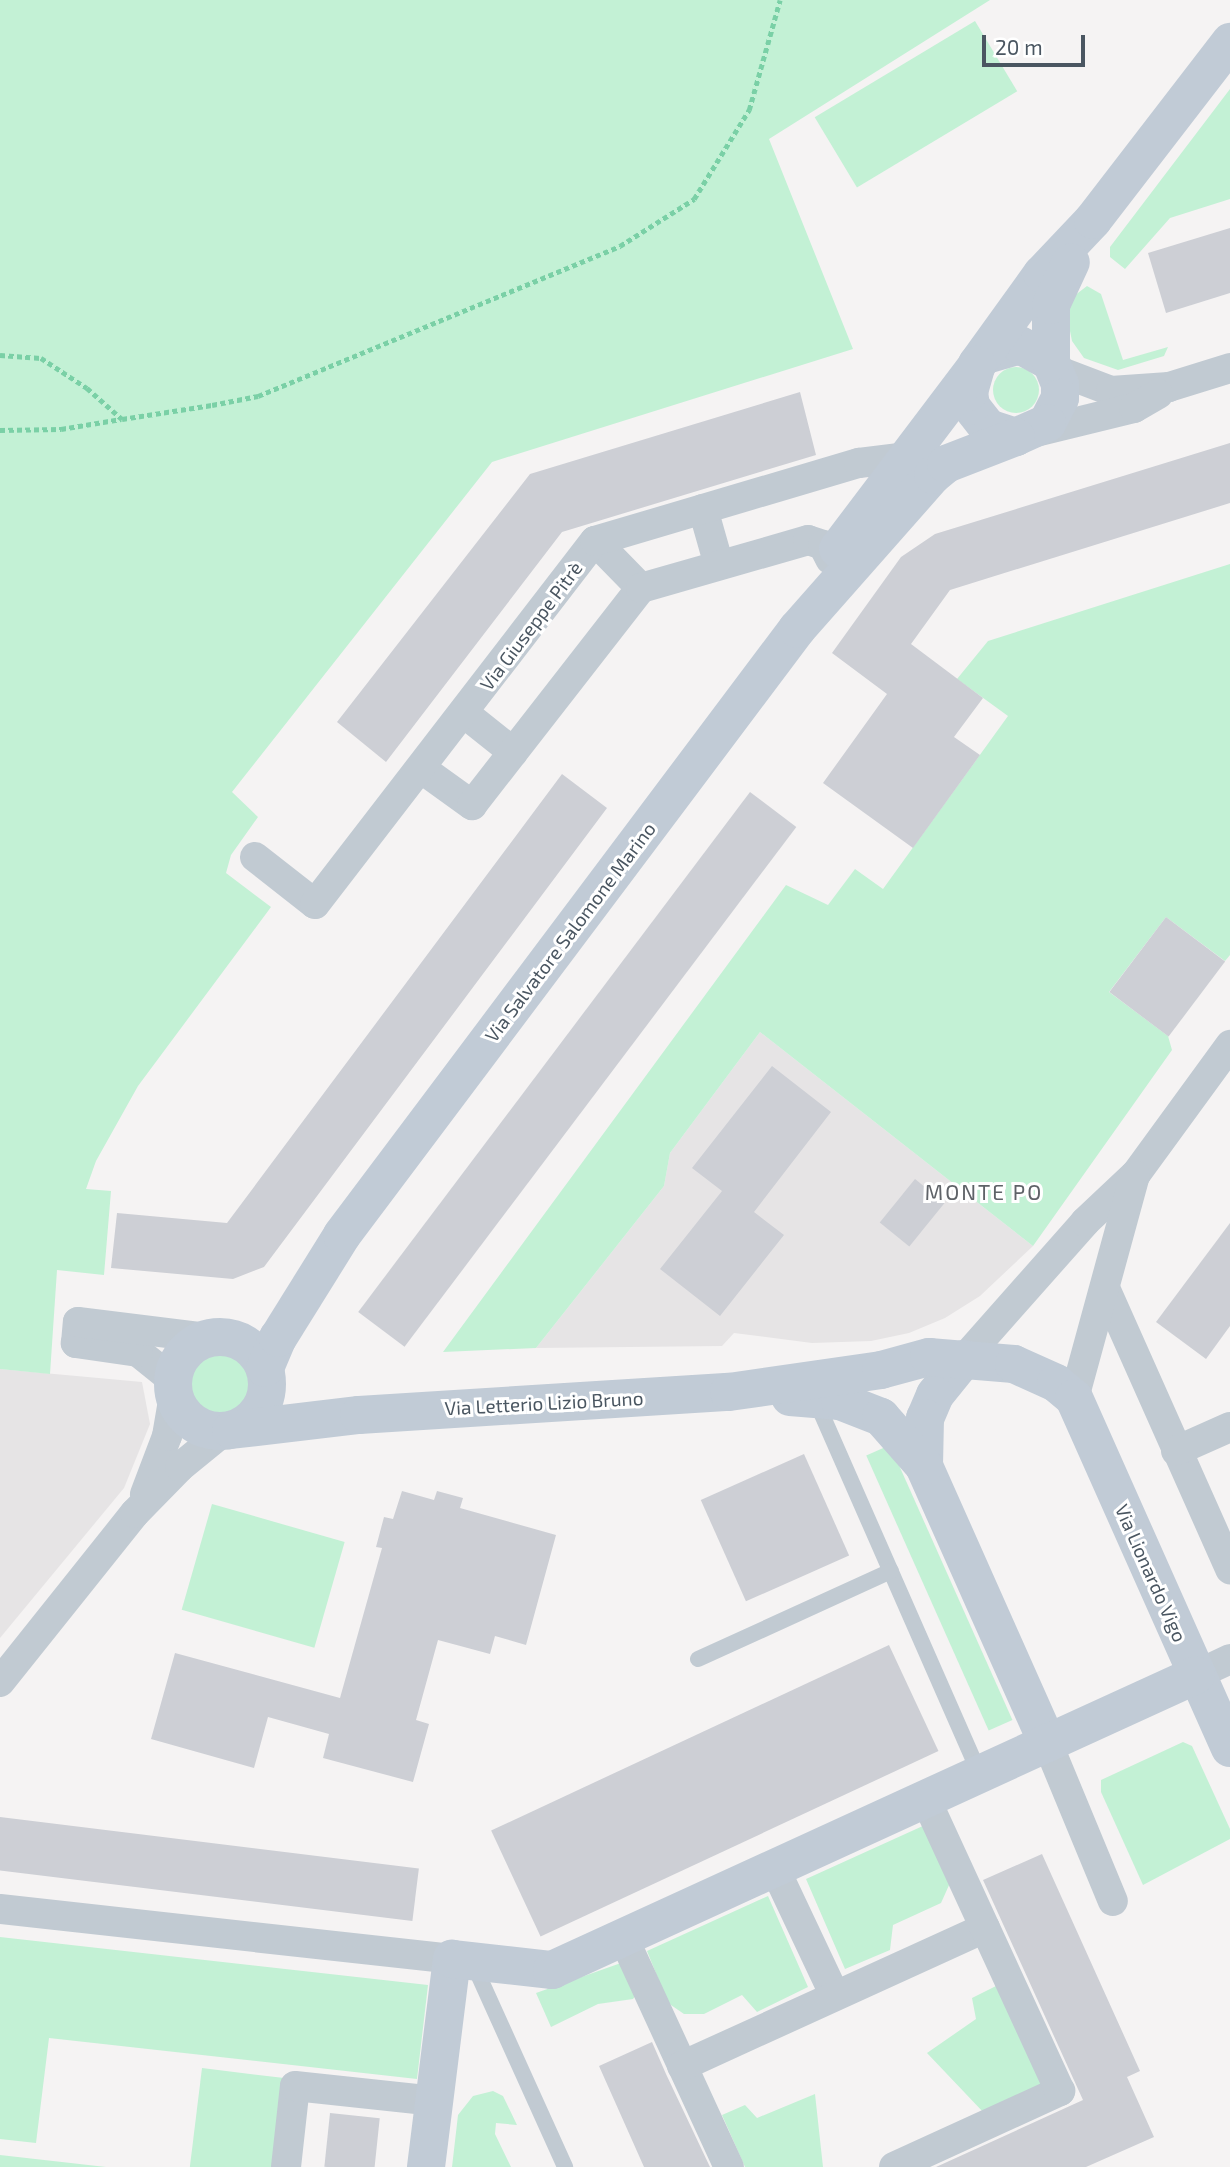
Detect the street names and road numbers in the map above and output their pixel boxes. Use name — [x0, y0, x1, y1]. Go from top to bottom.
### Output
street label: Via Giuseppe Pitrè — [475, 557, 587, 695]
street label: Via Salvatore Salomone Marino — [480, 818, 660, 1046]
street label: Via Letterio Lizio Bruno — [444, 1386, 644, 1420]
street label: Via Lionardo Vigo — [1110, 1500, 1192, 1646]

